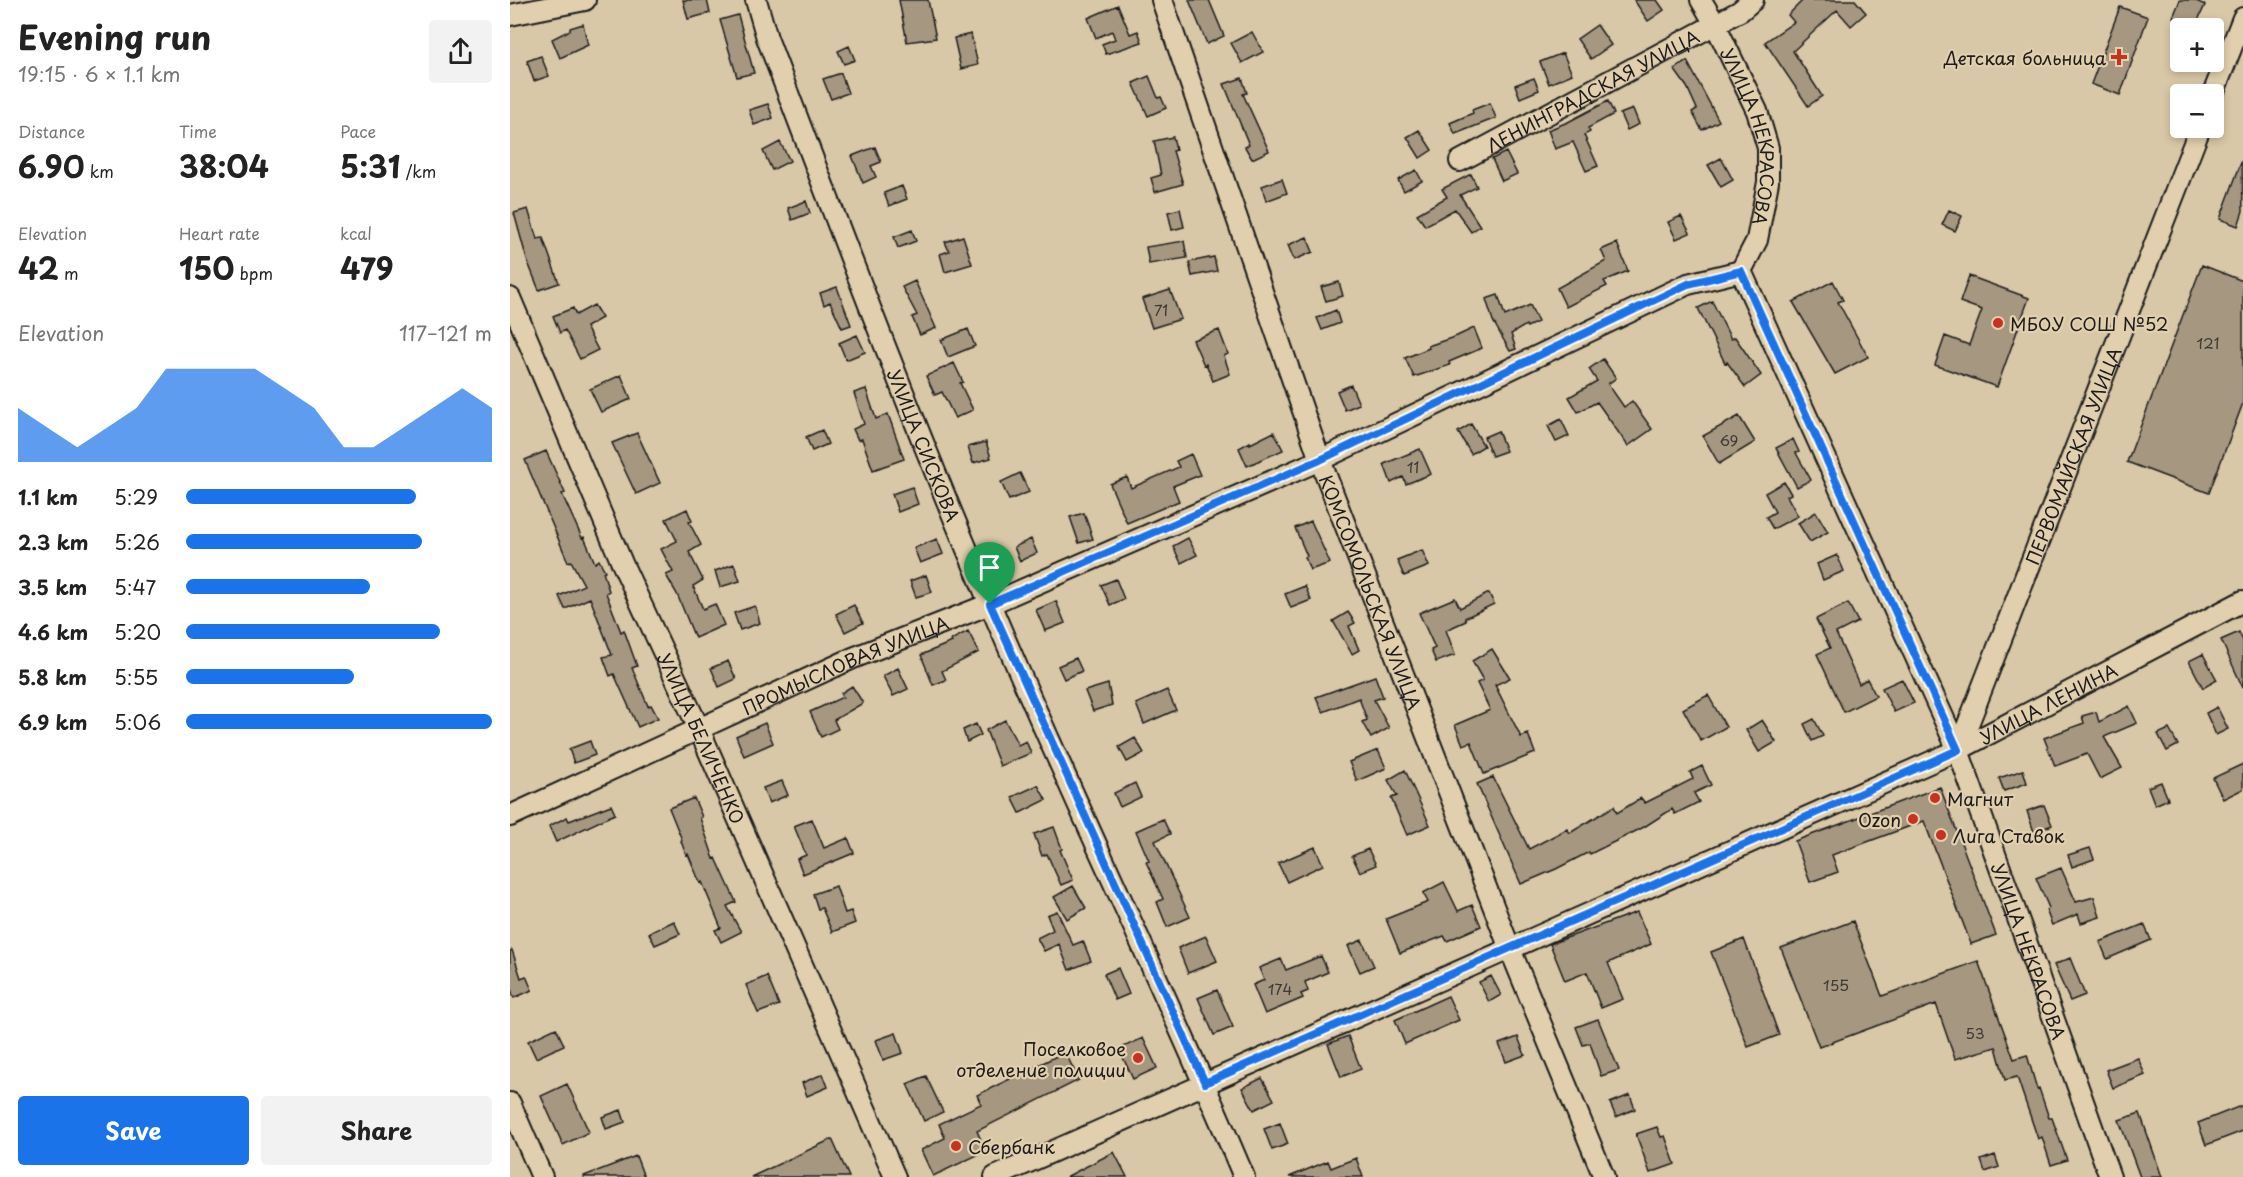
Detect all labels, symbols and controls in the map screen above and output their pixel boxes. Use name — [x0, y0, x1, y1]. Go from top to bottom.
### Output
text: Evening run — [18, 11, 211, 61]
map controls — [2170, 18, 2224, 138]
button: + — [2170, 18, 2224, 72]
button: share — [429, 20, 492, 83]
street label: ЛЕНИНГРАДСКАЯ УЛИЦА — [1481, 22, 1704, 158]
street label: УЛИЦА НЕКРАСОВА — [1715, 43, 1782, 228]
place label: Детская больница — [1943, 44, 2107, 71]
marker: Детская больница — [2110, 48, 2128, 66]
text: 19:15 · 6 × 1.1 km — [18, 59, 181, 89]
button: − — [2170, 84, 2224, 138]
text: Distance — [18, 119, 85, 143]
text: Time — [179, 119, 217, 143]
text: Pace — [340, 119, 376, 143]
text: 6.90 — [18, 143, 85, 188]
text: 38:04 — [179, 143, 269, 188]
text: 5:31 — [340, 143, 400, 188]
text: km — [85, 159, 114, 183]
text: /km — [400, 159, 436, 183]
text: Elevation — [18, 221, 87, 245]
text: Heart rate — [179, 221, 260, 245]
text: kcal — [340, 221, 372, 245]
text: 42 — [18, 245, 59, 290]
text: 150 — [179, 245, 235, 290]
text: 479 — [340, 245, 394, 290]
text: m — [59, 261, 78, 285]
text: bpm — [235, 261, 273, 285]
house number: 71 — [1154, 298, 1168, 321]
place label: МБОУ СОШ №52 — [2010, 310, 2169, 337]
marker: МБОУ СОШ №52 — [1991, 316, 2005, 330]
text: Elevation — [18, 318, 104, 348]
text: 117–121 m — [399, 318, 492, 348]
house number: 121 — [2196, 331, 2220, 354]
street label: ПЕРВОМАЙСКАЯ УЛИЦА — [2018, 343, 2127, 568]
street label: УЛИЦА СИСКОВА — [882, 365, 967, 525]
house number: 69 — [1720, 428, 1738, 451]
house number: 11 — [1407, 455, 1419, 478]
street label: КОМСОМОЛЬСКАЯ УЛИЦА — [1313, 471, 1429, 714]
text: 1.1 km — [18, 482, 78, 512]
text: 5:29 — [114, 482, 158, 512]
text: 2.3 km — [18, 527, 88, 557]
text: 5:26 — [114, 527, 160, 557]
pin — [964, 542, 1015, 604]
icon: arrive — [973, 551, 1006, 584]
text: 3.5 km — [18, 572, 87, 602]
text: 5:47 — [114, 572, 156, 602]
street label: ПРОМЫСЛОВАЯ УЛИЦА — [738, 608, 953, 721]
text: 4.6 km — [18, 617, 88, 647]
text: 5:20 — [114, 617, 161, 647]
street label: УЛИЦА БЕЛИЧЕНКО — [652, 648, 752, 828]
street label: УЛИЦА ЛЕНИНА — [1974, 656, 2122, 750]
text: 5.8 km — [18, 662, 87, 692]
text: 5:55 — [114, 662, 158, 692]
text: 6.9 km — [18, 707, 87, 737]
text: 5:06 — [114, 707, 161, 737]
place label: Магнит — [1947, 785, 2014, 812]
marker: Магнит — [1928, 791, 1942, 805]
place label: Ozon — [1858, 806, 1901, 833]
marker: Ozon — [1906, 812, 1920, 826]
place label: Лига Ставок — [1953, 822, 2065, 849]
marker: Лига Ставок — [1934, 828, 1948, 842]
street label: УЛИЦА НЕКРАСОВА — [1986, 859, 2073, 1043]
house number: 155 — [1823, 973, 1849, 996]
house number: 174 — [1268, 977, 1292, 1000]
house number: 53 — [1965, 1021, 1985, 1044]
place label: Поселковое отделение полиции — [956, 1035, 1126, 1083]
marker: Поселковое отделение полиции — [1131, 1051, 1145, 1065]
button: Save — [18, 1096, 249, 1165]
button: Share — [261, 1096, 492, 1165]
place label: Сбербанк — [968, 1133, 1055, 1160]
marker: Сбербанк — [949, 1139, 963, 1153]

